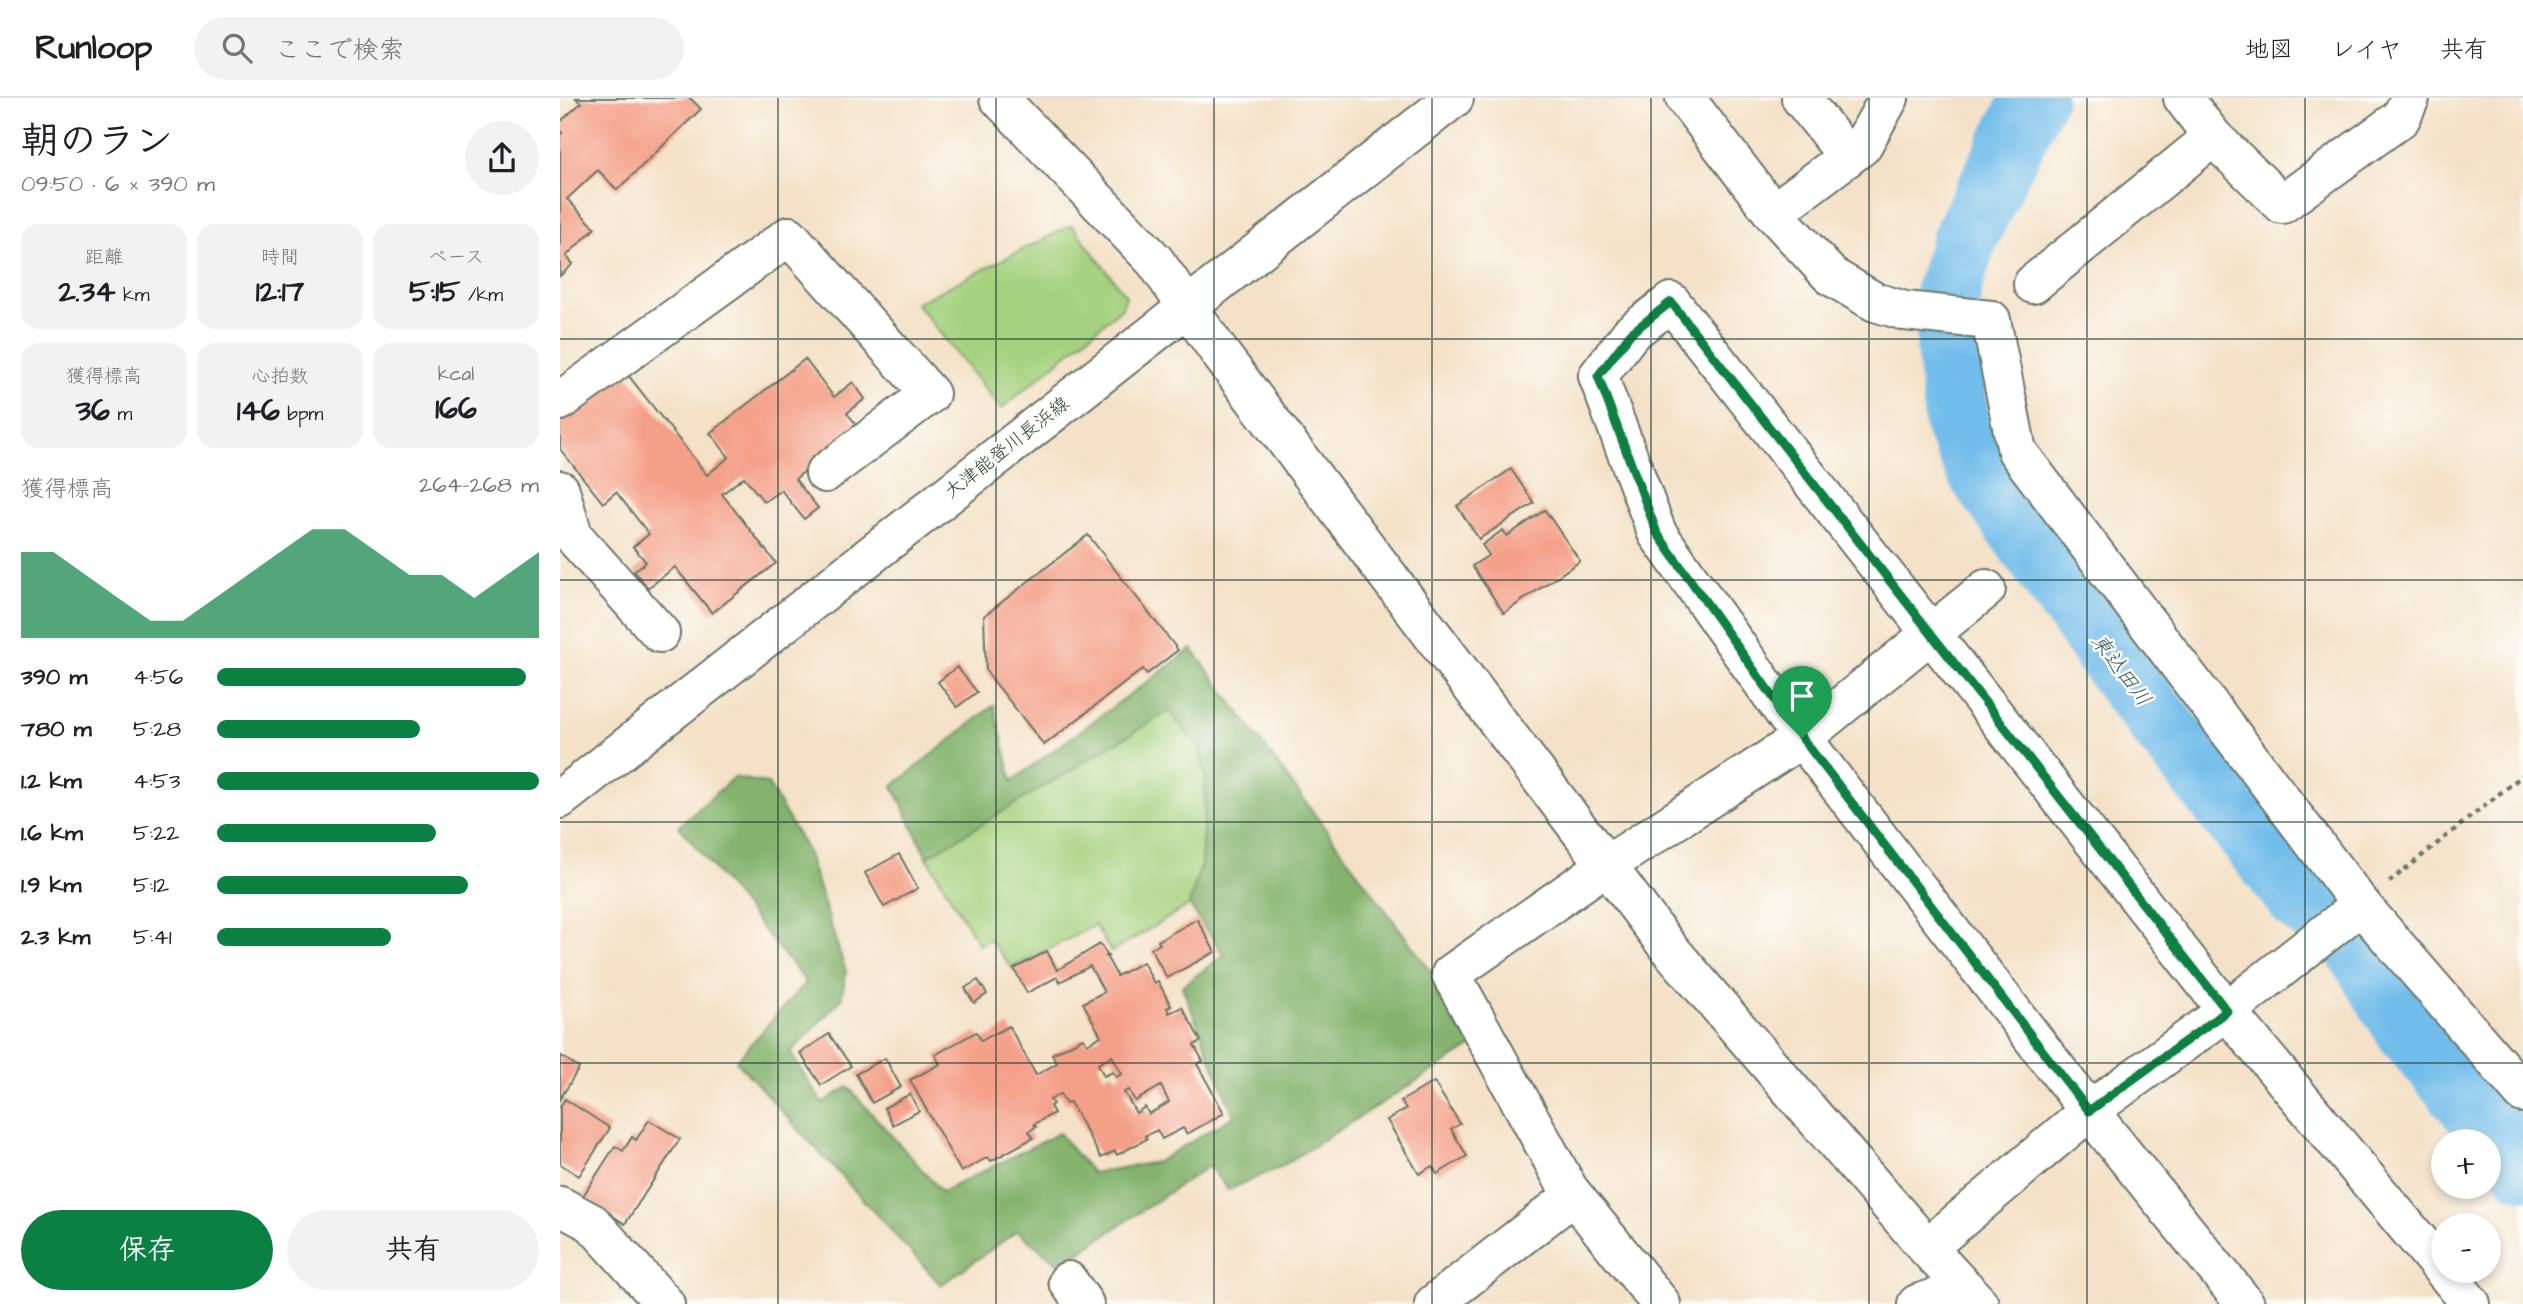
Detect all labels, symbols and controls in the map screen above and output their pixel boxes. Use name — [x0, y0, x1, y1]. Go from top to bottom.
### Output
search box — [194, 17, 684, 80]
text: Runloop — [35, 25, 152, 71]
icon: search — [218, 29, 256, 67]
text: ここで検索 — [274, 32, 404, 68]
text: 地図 — [2245, 33, 2293, 67]
text: レイヤ — [2331, 33, 2402, 67]
text: 共有 — [2440, 33, 2488, 67]
text: 朝のラン — [21, 116, 173, 168]
button: share — [465, 121, 539, 195]
text: 09:50 · 6 × 390 m — [21, 168, 215, 200]
text: 距離 — [85, 244, 123, 271]
text: 時間 — [261, 244, 299, 271]
text: ペース — [428, 244, 484, 271]
text: 2.34 — [58, 271, 116, 313]
text: 12:17 — [256, 271, 304, 313]
text: 5:15 — [409, 271, 460, 313]
text: km — [116, 282, 150, 309]
text: /km — [460, 282, 503, 309]
text: kcal — [438, 361, 474, 388]
text: 獲得標高 — [66, 363, 142, 390]
text: 心拍数 — [251, 363, 309, 390]
text: 166 — [435, 388, 477, 430]
text: 36 — [76, 390, 110, 432]
text: 146 — [237, 390, 280, 432]
street label: 大津能登川長浜線 — [939, 391, 1075, 505]
text: m — [110, 401, 132, 428]
text: bpm — [280, 401, 323, 428]
text: 264–268 m — [419, 469, 539, 501]
text: 獲得標高 — [21, 473, 113, 505]
water label: 東込田川 — [2084, 628, 2158, 712]
text: 390 m — [21, 661, 87, 693]
text: 4:56 — [133, 661, 183, 693]
pin — [1772, 666, 1832, 738]
icon: arrive — [1783, 677, 1821, 715]
text: 780 m — [21, 713, 92, 745]
text: 5:28 — [133, 713, 181, 745]
text: 1.2 km — [21, 765, 82, 797]
text: 4:53 — [133, 765, 180, 797]
text: 1.6 km — [21, 817, 83, 849]
text: 5:22 — [133, 817, 179, 849]
text: 1.9 km — [21, 869, 82, 901]
text: 5:12 — [133, 869, 169, 901]
text: 2.3 km — [21, 921, 90, 953]
text: 5:41 — [133, 921, 172, 953]
map controls — [2431, 1129, 2501, 1283]
button: + — [2431, 1129, 2501, 1199]
button: 保存 — [21, 1210, 273, 1290]
button: 共有 — [287, 1210, 539, 1290]
button: − — [2431, 1213, 2501, 1283]

